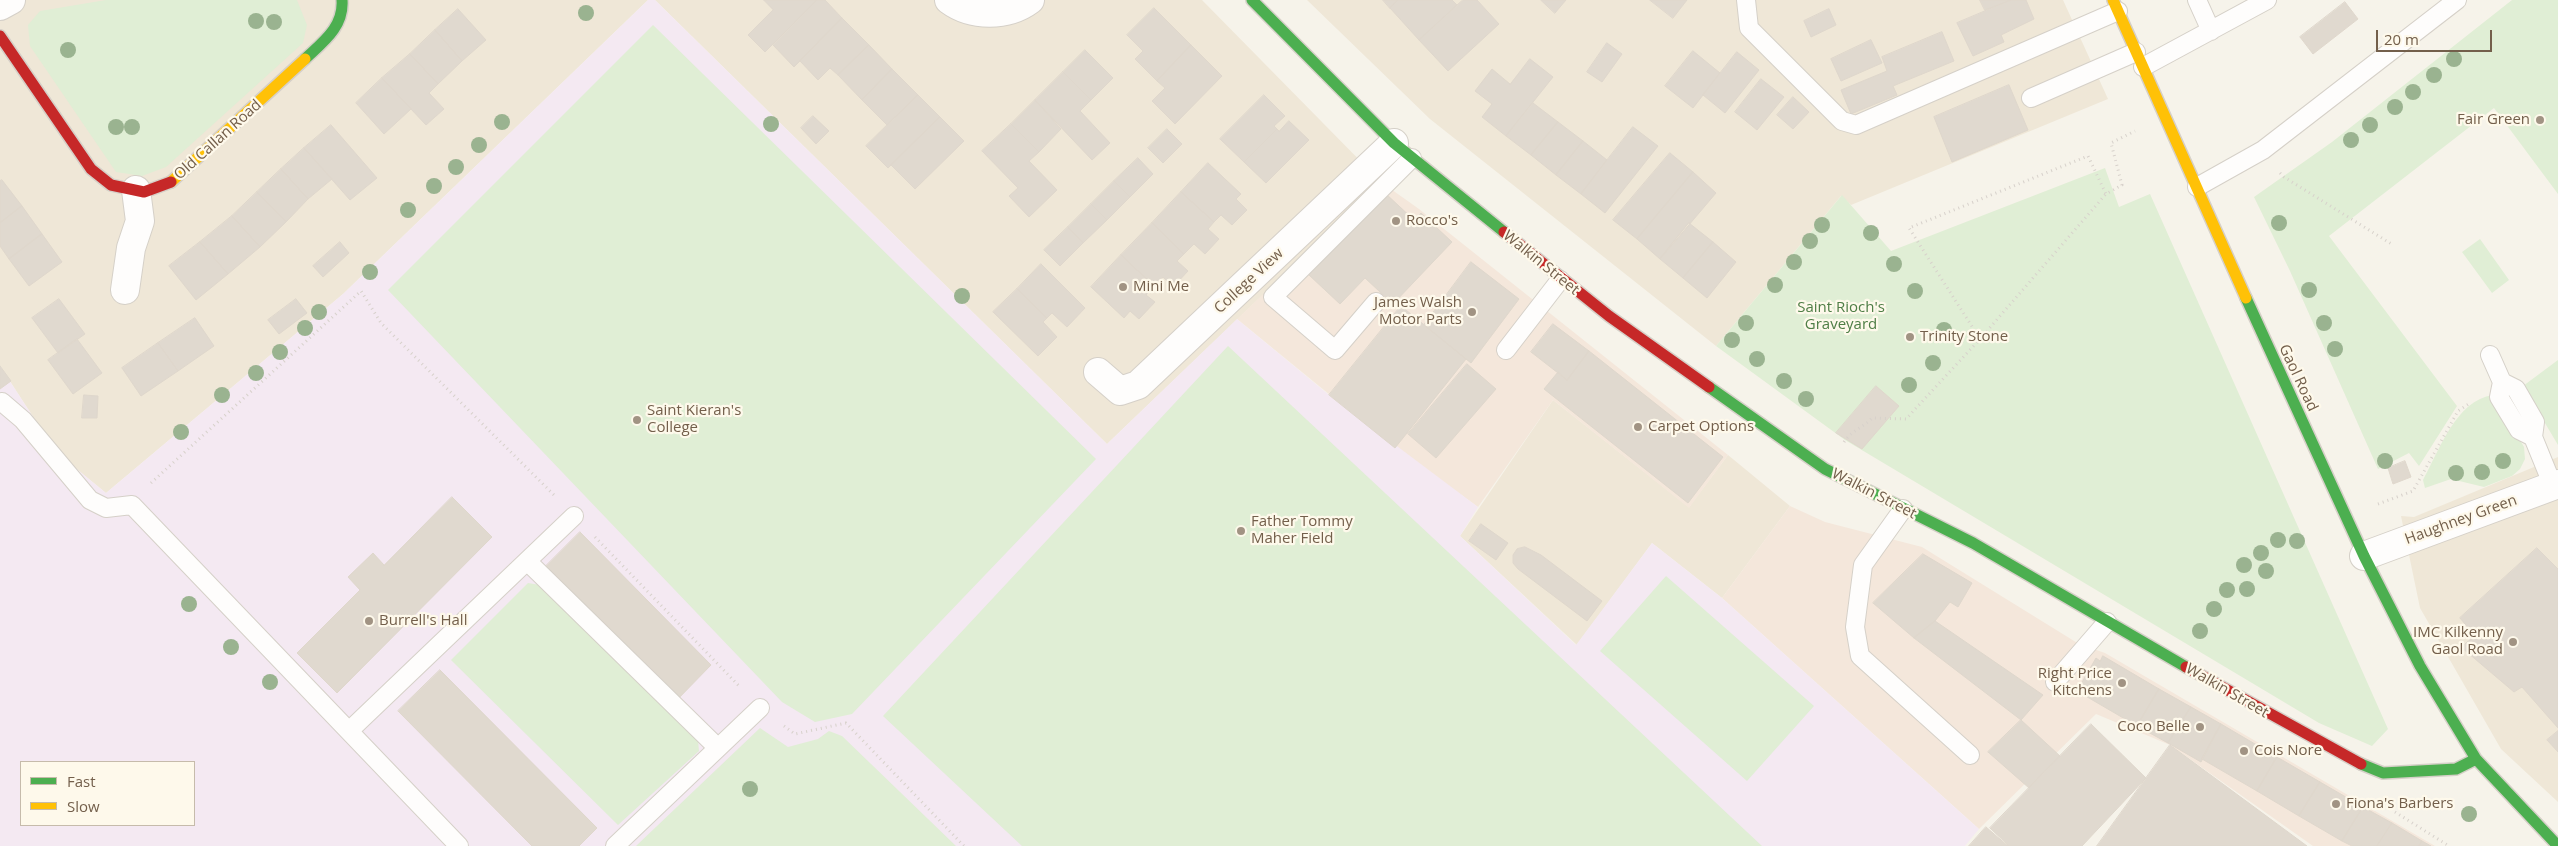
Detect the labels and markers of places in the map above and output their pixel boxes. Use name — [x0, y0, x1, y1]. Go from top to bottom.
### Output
place label: Fair Green — [2457, 111, 2530, 129]
marker: Fair Green — [2534, 114, 2546, 126]
place label: Rocco's — [1406, 212, 1458, 230]
marker: Rocco's — [1390, 215, 1402, 227]
place label: Mini Me — [1133, 278, 1189, 296]
marker: Mini Me — [1117, 281, 1129, 293]
place label: James Walsh Motor Parts — [1374, 294, 1462, 329]
marker: James Walsh Motor Parts — [1466, 306, 1478, 318]
place label: Trinity Stone — [1920, 328, 2008, 346]
marker: Trinity Stone — [1904, 331, 1916, 343]
place label: Saint Kieran's College — [647, 402, 741, 437]
marker: Saint Kieran's College — [631, 414, 643, 426]
place label: Carpet Options — [1648, 418, 1754, 436]
marker: Carpet Options — [1632, 421, 1644, 433]
place label: Father Tommy Maher Field — [1251, 513, 1353, 548]
marker: Father Tommy Maher Field — [1235, 525, 1247, 537]
place label: Burrell's Hall — [379, 612, 467, 630]
marker: Burrell's Hall — [363, 615, 375, 627]
place label: IMC Kilkenny Gaol Road — [2413, 624, 2503, 659]
marker: IMC Kilkenny Gaol Road — [2507, 636, 2519, 648]
place label: Right Price Kitchens — [2038, 665, 2112, 700]
marker: Right Price Kitchens — [2116, 677, 2128, 689]
place label: Coco Belle — [2117, 718, 2190, 736]
marker: Coco Belle — [2194, 721, 2206, 733]
place label: Cois Nore — [2254, 742, 2322, 760]
marker: Cois Nore — [2238, 745, 2250, 757]
place label: Fiona's Barbers — [2346, 795, 2453, 813]
marker: Fiona's Barbers — [2330, 798, 2342, 810]

